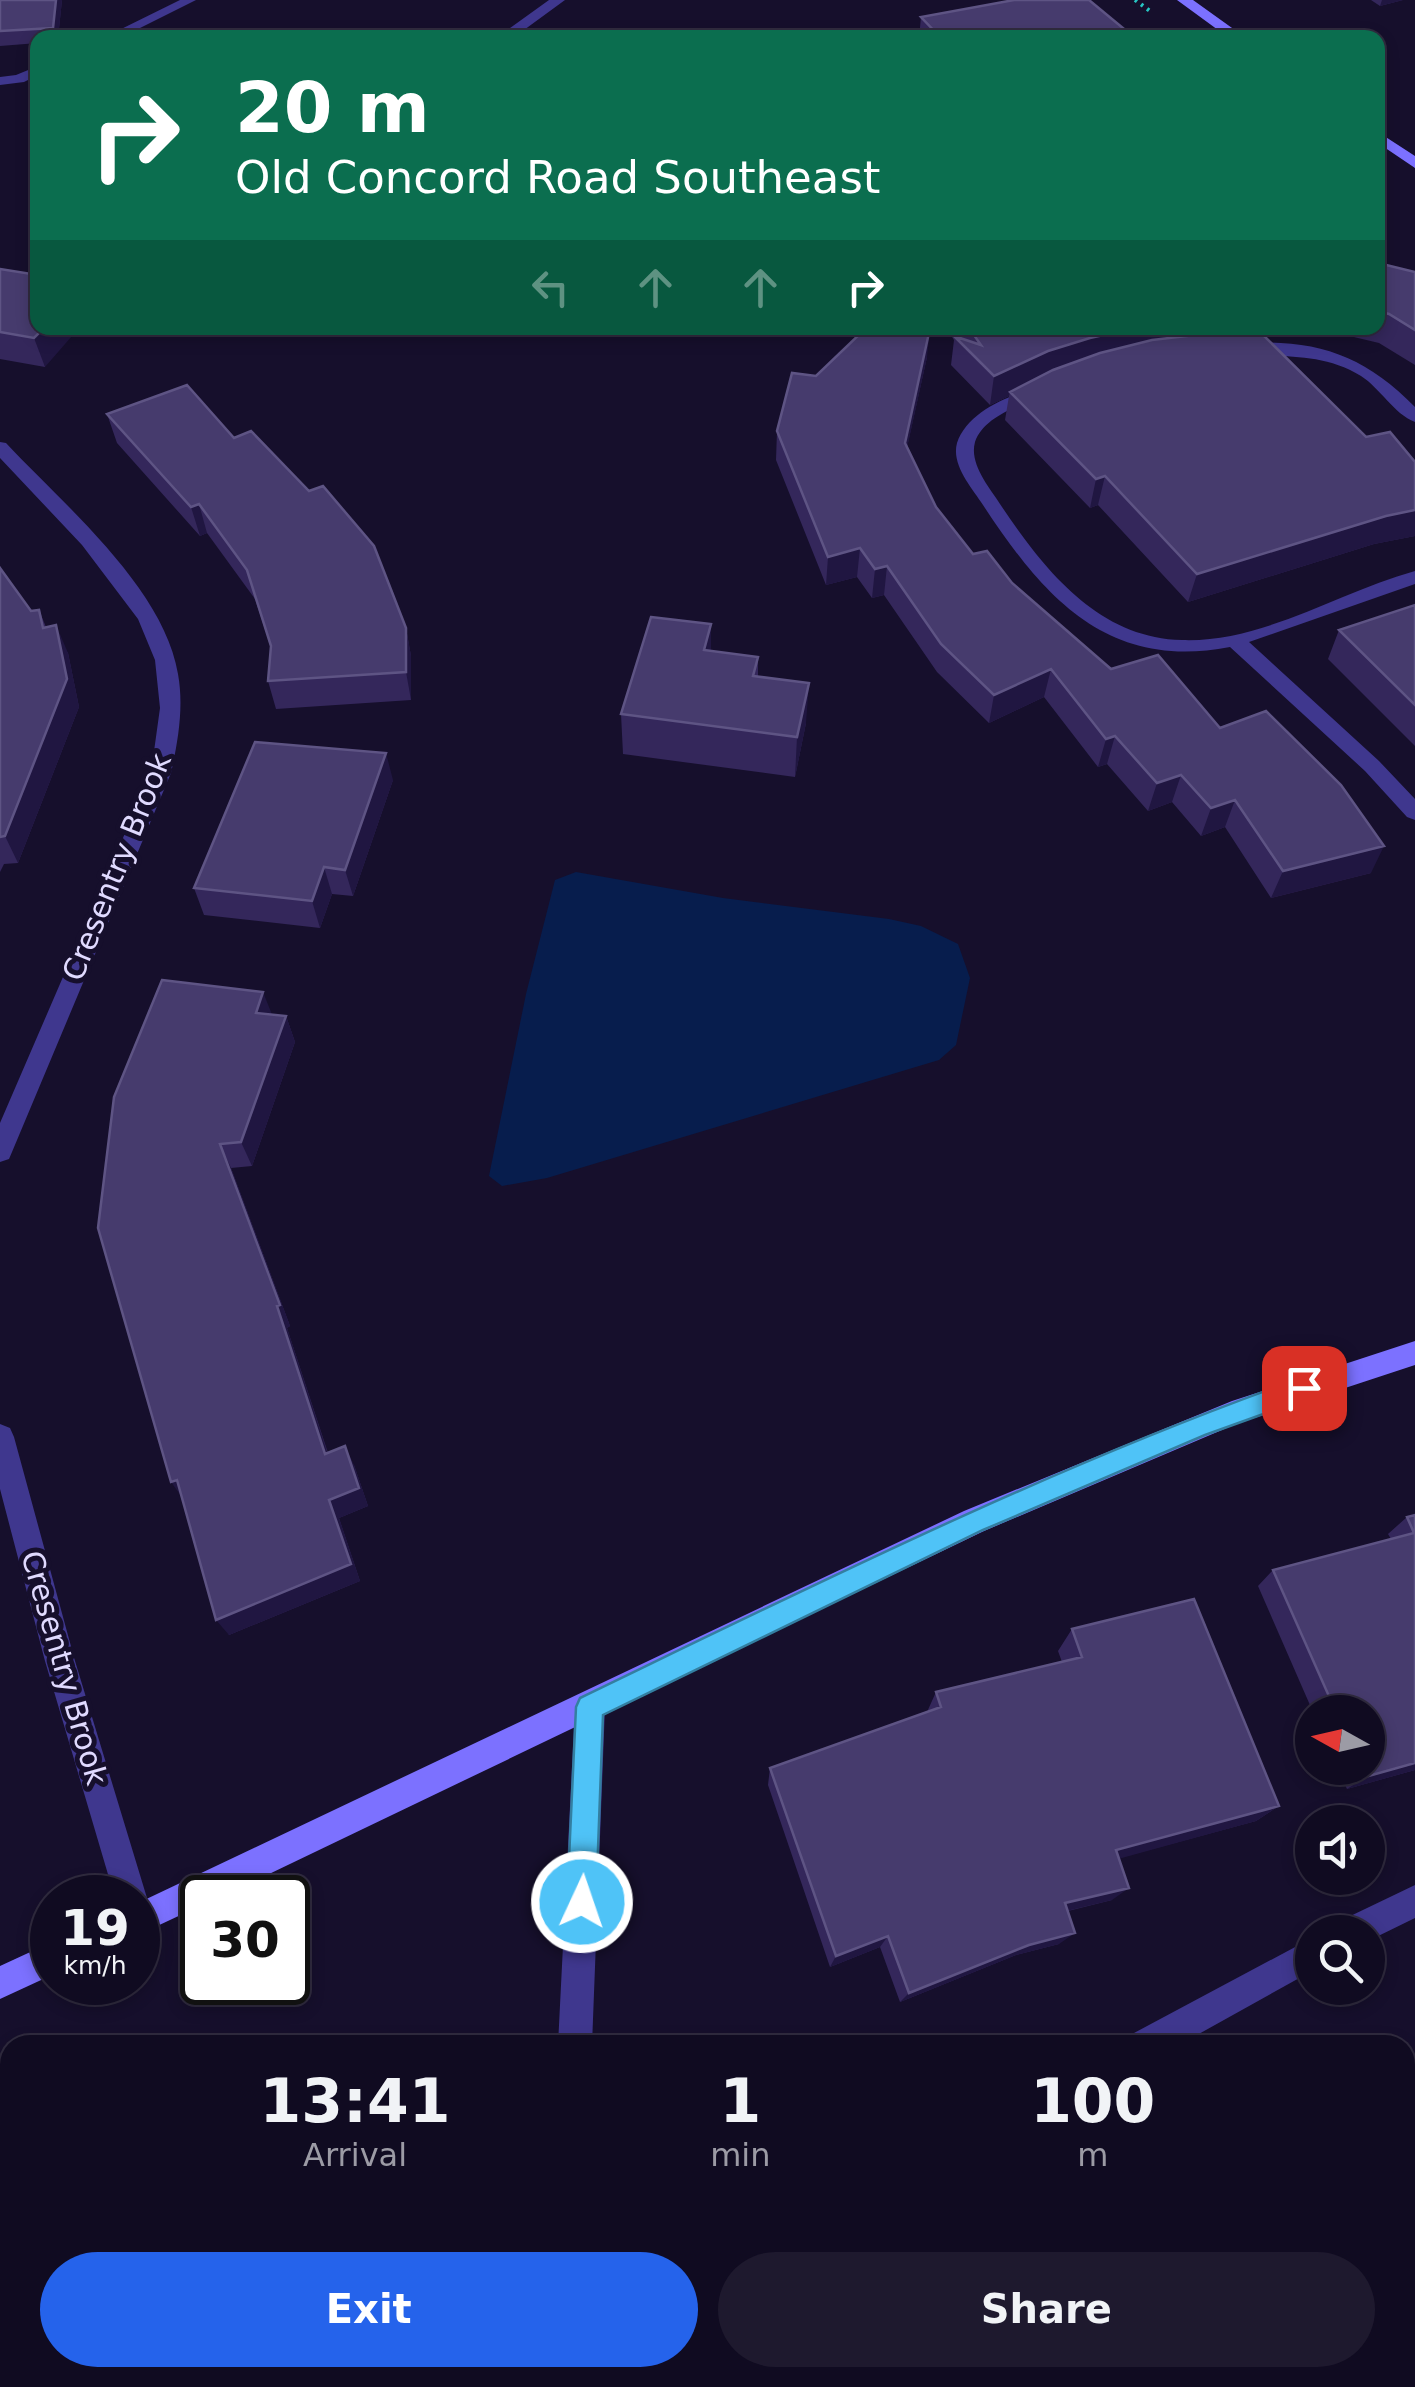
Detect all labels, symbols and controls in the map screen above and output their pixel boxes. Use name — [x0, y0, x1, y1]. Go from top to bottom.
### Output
text: 20 m — [235, 67, 430, 149]
icon: right — [70, 70, 200, 200]
text: Old Concord Road Southeast — [235, 151, 880, 204]
icon: left — [523, 260, 578, 315]
icon: ahead — [628, 260, 683, 315]
icon: ahead — [733, 260, 788, 315]
icon: right — [838, 260, 893, 315]
street label: Cresentry Brook — [55, 748, 178, 986]
pin — [1262, 1346, 1347, 1431]
icon: arrive — [1277, 1361, 1332, 1416]
street label: Cresentry Brook — [14, 1547, 115, 1790]
north arrow — [1295, 1695, 1385, 1785]
map controls — [1295, 1695, 1385, 2005]
button: sound — [1295, 1805, 1385, 1895]
position arrow — [530, 1850, 634, 1954]
speed limit sign: 30 — [180, 1875, 310, 2005]
text: 19 — [60, 1899, 130, 1957]
button: search — [1295, 1915, 1385, 2005]
text: km/h — [63, 1951, 127, 1980]
text: 13:41 — [260, 2066, 451, 2136]
text: 1 — [719, 2066, 761, 2136]
text: 100 — [1030, 2066, 1155, 2136]
text: Arrival — [303, 2136, 407, 2174]
text: min — [710, 2136, 771, 2174]
text: m — [1077, 2136, 1108, 2174]
button: Exit — [40, 2252, 698, 2367]
button: Share — [718, 2252, 1375, 2367]

